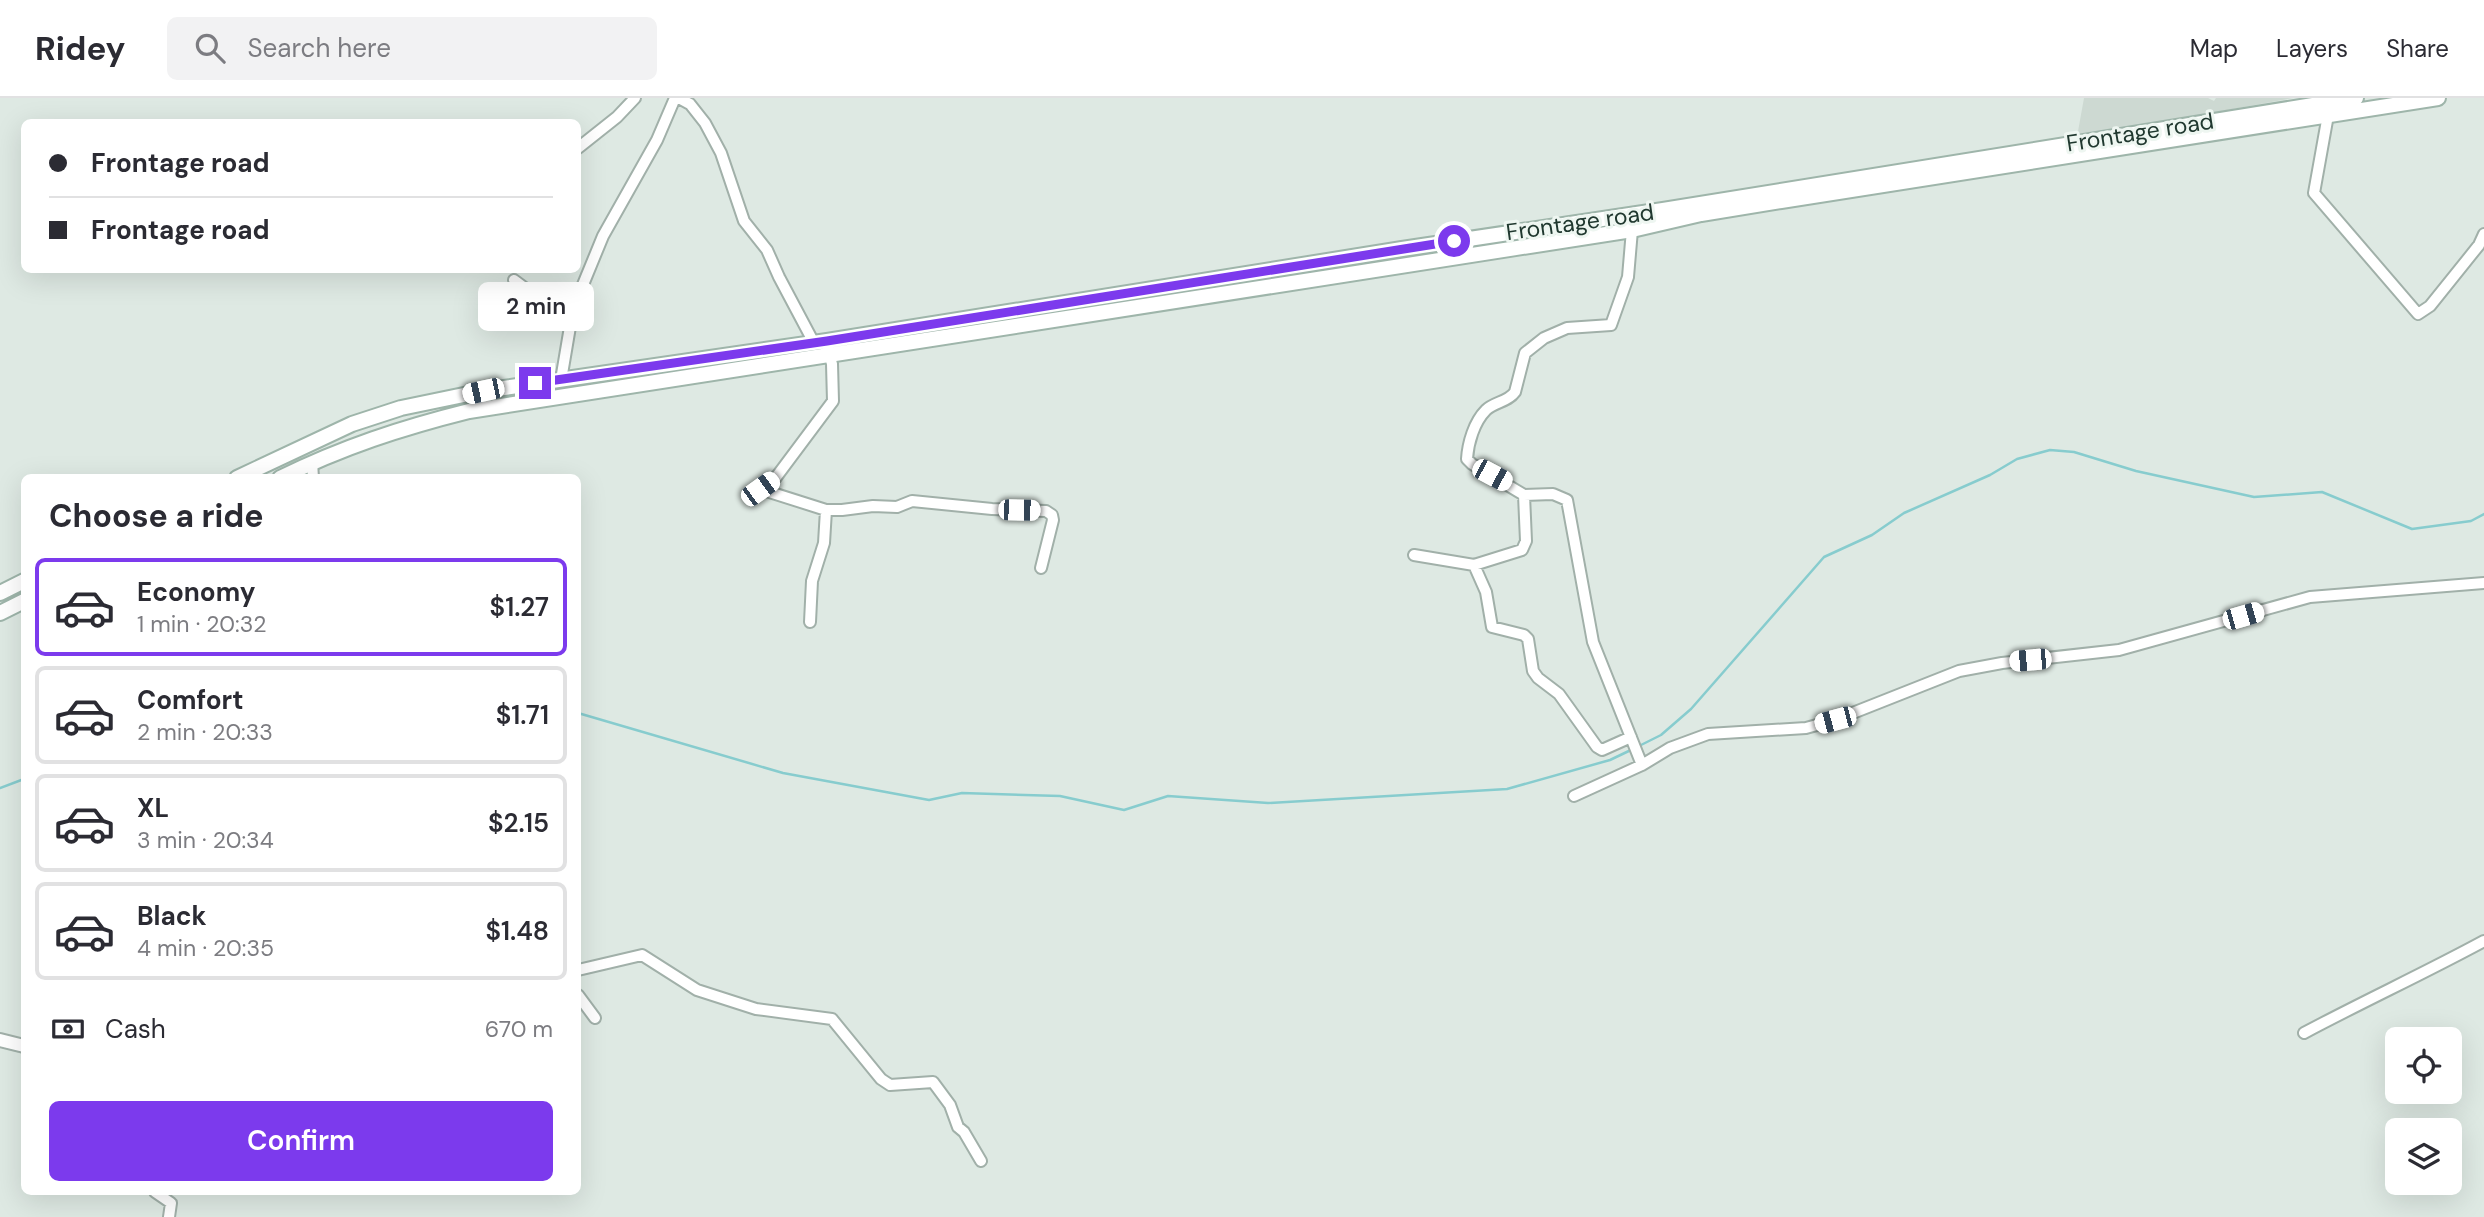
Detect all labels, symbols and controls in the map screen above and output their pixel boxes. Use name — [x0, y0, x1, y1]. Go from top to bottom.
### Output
search box — [167, 17, 657, 80]
text: Ridey — [35, 27, 125, 70]
icon: search — [191, 29, 229, 67]
text: Search here — [247, 31, 391, 65]
text: Map — [2190, 33, 2238, 64]
text: Layers — [2276, 33, 2348, 64]
text: Share — [2386, 33, 2449, 64]
street label: Frontage road — [2064, 106, 2216, 158]
text: Frontage road — [91, 146, 270, 180]
street label: Frontage road — [1504, 197, 1656, 247]
text: Frontage road — [91, 213, 270, 247]
route start — [1438, 225, 1470, 257]
callout: 2 min — [477, 282, 593, 330]
text: 2 min — [506, 291, 566, 321]
route end — [519, 367, 551, 399]
car — [461, 376, 506, 406]
car — [1469, 456, 1516, 494]
car — [737, 468, 784, 510]
text: Choose a ride — [49, 495, 264, 537]
car — [998, 499, 1041, 521]
text: Economy — [137, 575, 255, 609]
icon: car — [53, 576, 116, 639]
text: $1.27 — [490, 590, 549, 624]
car — [2220, 600, 2267, 632]
text: 1 min · 20:32 — [137, 609, 267, 639]
car — [2009, 648, 2052, 672]
text: Comfort — [137, 683, 243, 717]
icon: car — [53, 684, 116, 747]
text: $1.71 — [496, 698, 549, 732]
car — [1812, 704, 1859, 736]
text: 2 min · 20:33 — [137, 717, 273, 747]
text: XL — [137, 791, 169, 825]
icon: car — [53, 792, 116, 855]
text: $2.15 — [488, 806, 549, 840]
text: 3 min · 20:34 — [137, 825, 274, 855]
text: Black — [137, 899, 207, 933]
icon: car — [53, 900, 116, 963]
text: $1.48 — [485, 914, 549, 948]
text: 4 min · 20:35 — [137, 933, 274, 963]
icon: cash — [49, 1010, 87, 1048]
text: Cash — [105, 1012, 166, 1046]
text: 670 m — [485, 1014, 553, 1044]
map controls — [2385, 1027, 2462, 1195]
button: locate — [2385, 1027, 2462, 1104]
button: Confirm — [49, 1101, 553, 1181]
button: layers — [2385, 1118, 2462, 1195]

